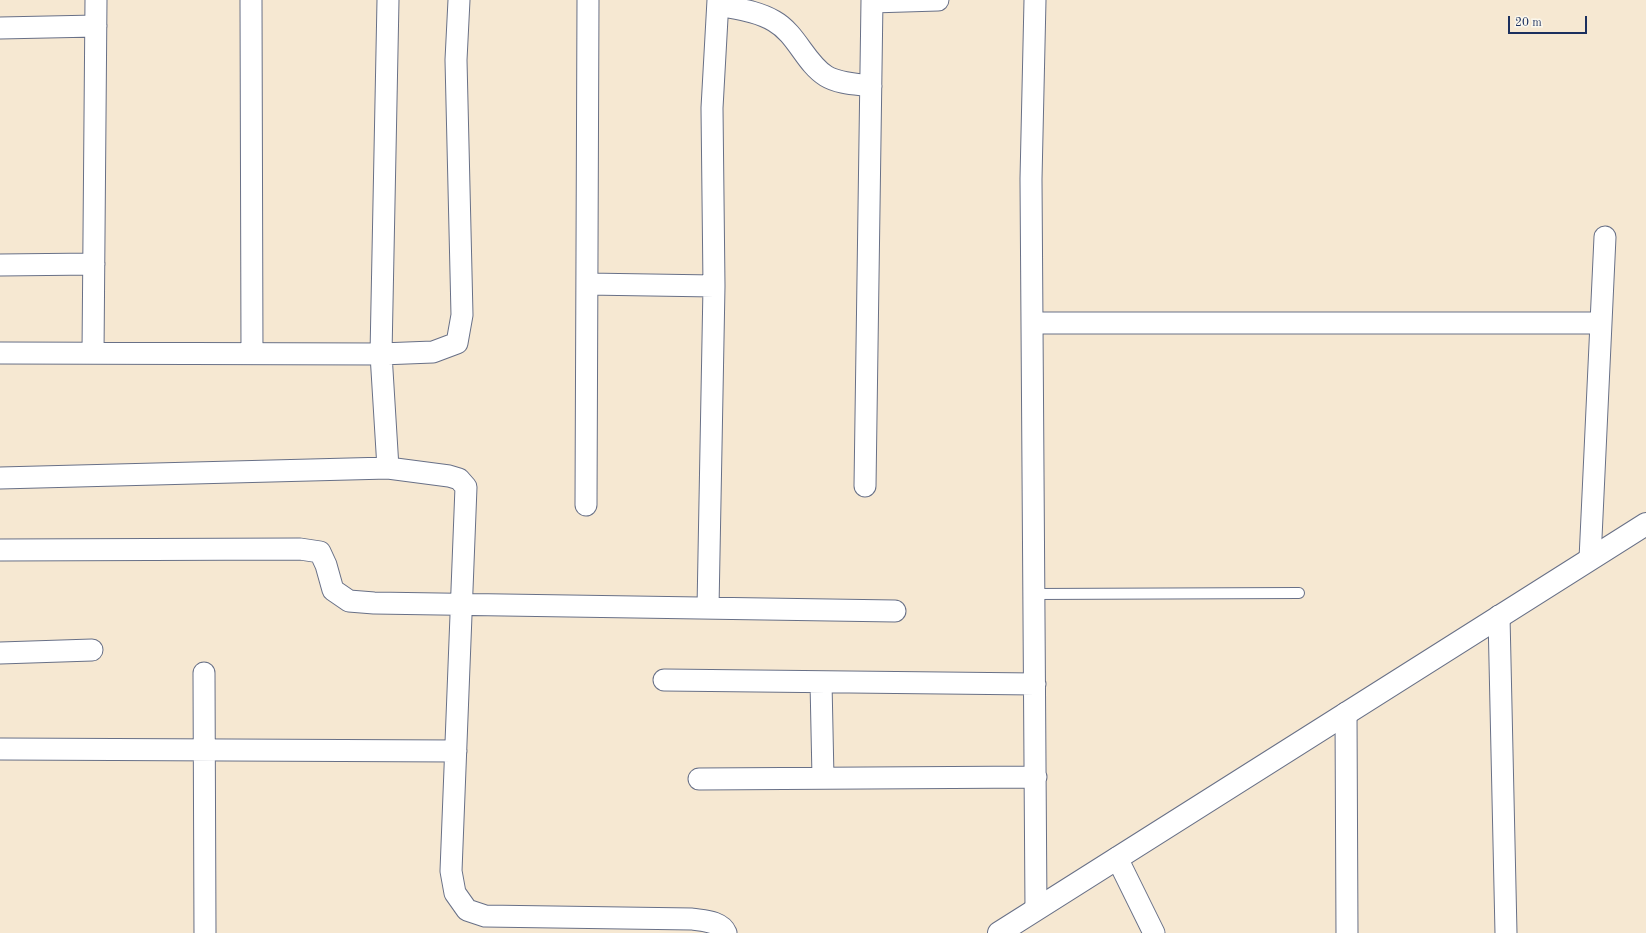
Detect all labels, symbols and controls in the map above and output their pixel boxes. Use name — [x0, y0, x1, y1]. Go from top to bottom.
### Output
scale bar — [1510, 8, 1589, 34]
text: 20 m — [1515, 17, 1542, 29]

